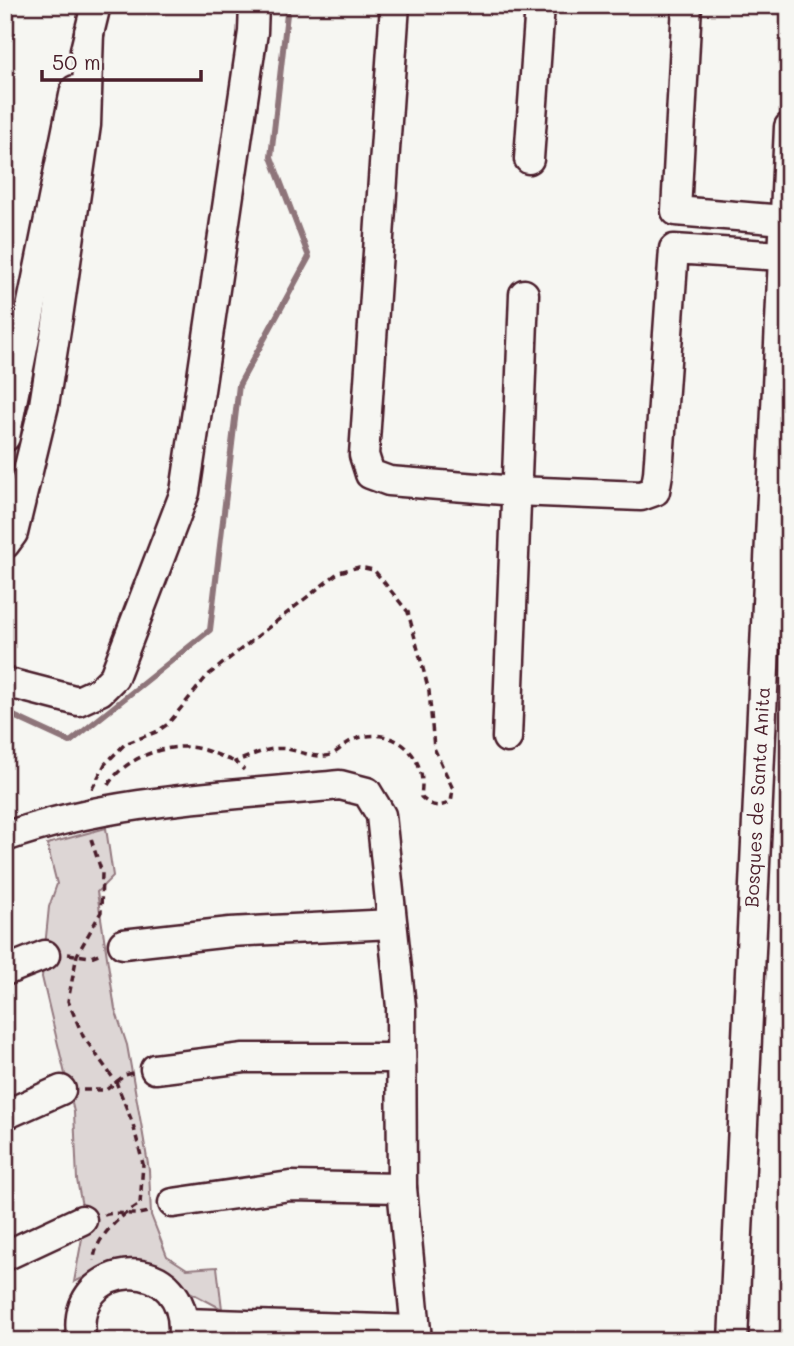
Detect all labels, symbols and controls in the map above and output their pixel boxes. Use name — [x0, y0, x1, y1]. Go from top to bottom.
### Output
scale bar — [42, 38, 201, 82]
text: 50 m — [52, 48, 101, 75]
street label: Bosques de Santa Anita — [738, 686, 775, 908]

